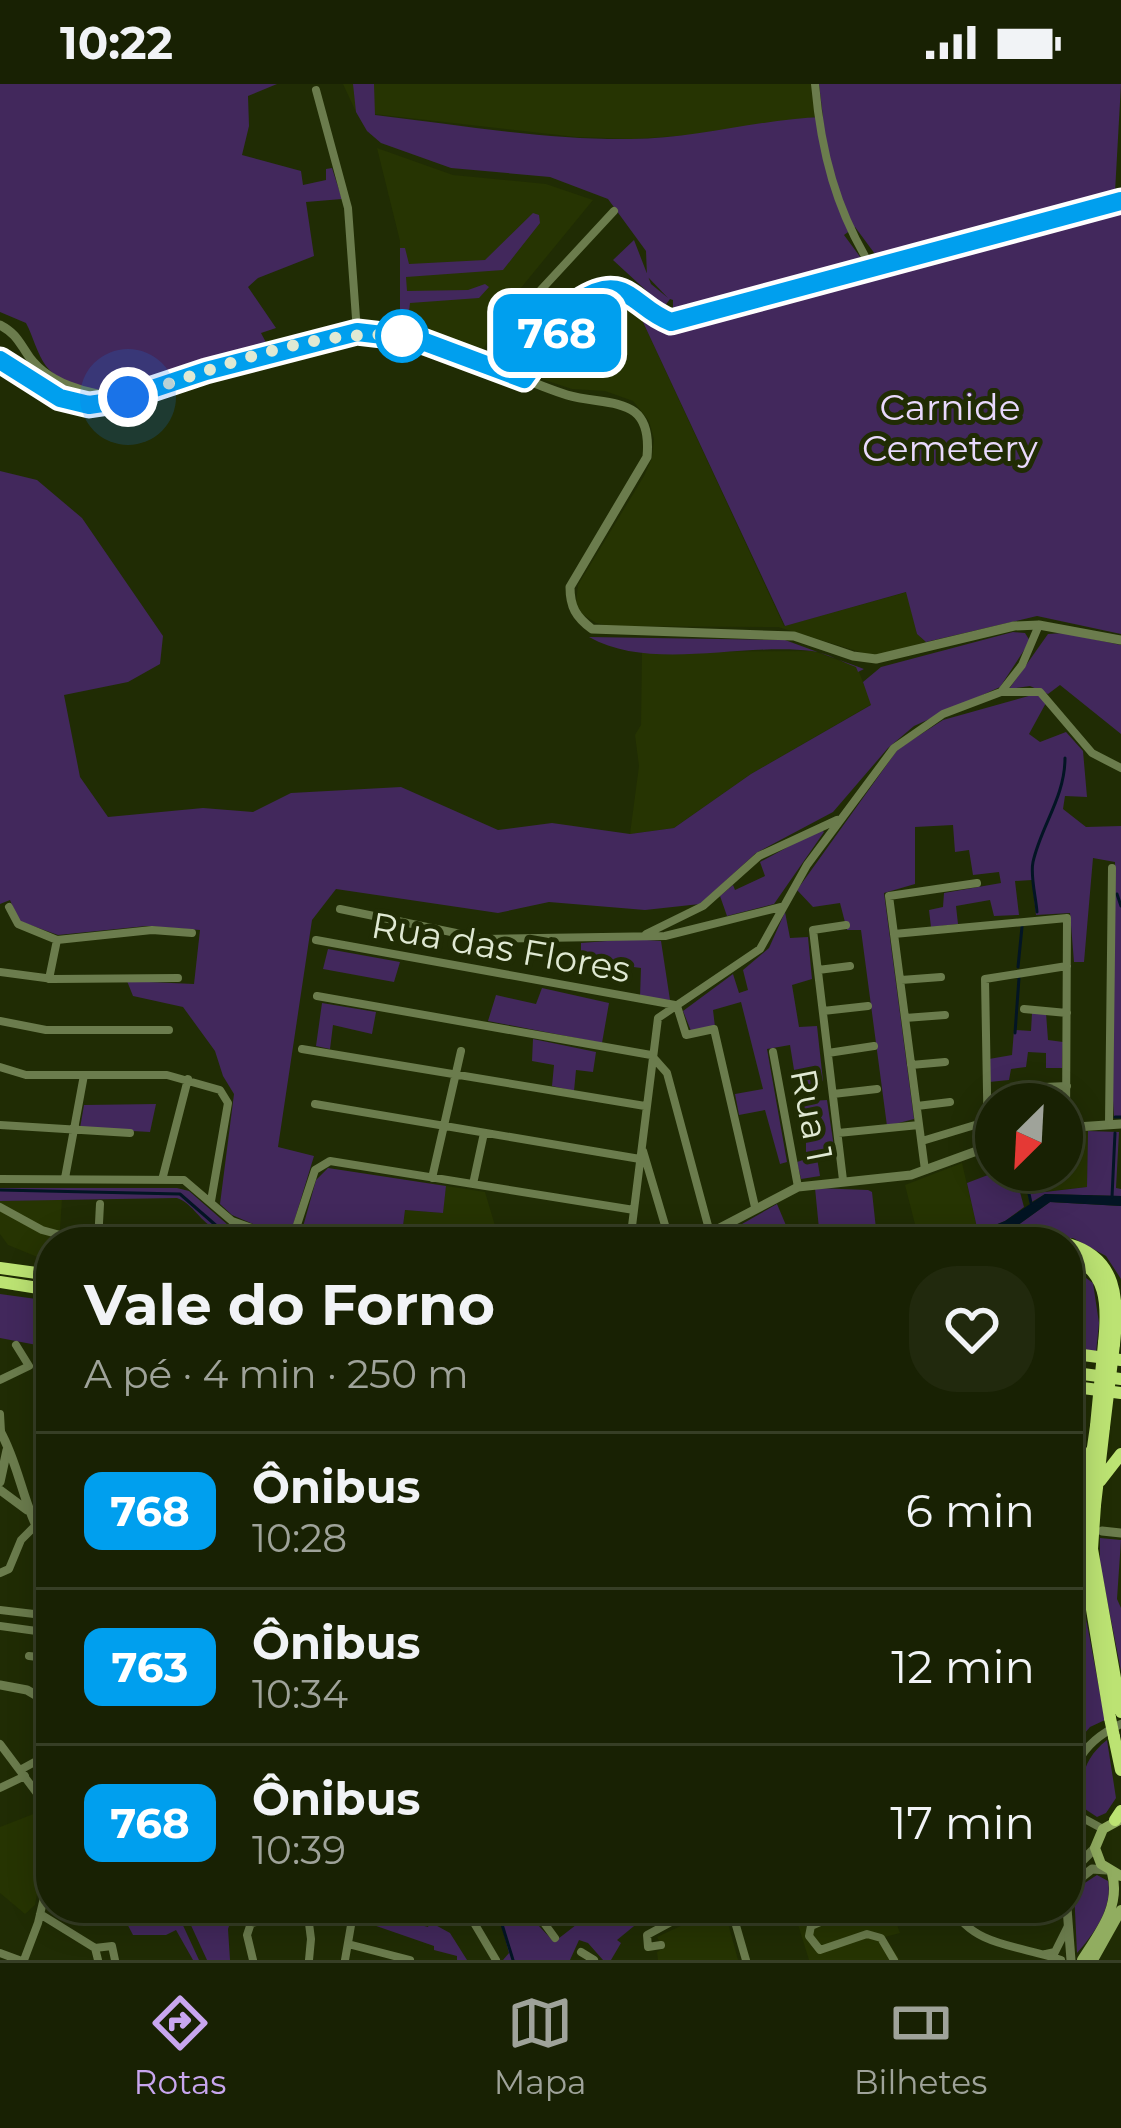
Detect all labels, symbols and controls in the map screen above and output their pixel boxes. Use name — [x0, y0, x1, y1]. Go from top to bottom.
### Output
text: 10:22 — [60, 15, 173, 70]
line badge: 768 — [488, 294, 626, 372]
text: 768 — [517, 307, 597, 359]
unlabelled marker — [377, 311, 427, 361]
your location — [98, 367, 158, 427]
park label: Carnide Cemetery — [862, 385, 1038, 470]
street label: Rua das Flores — [368, 903, 634, 991]
street label: Rua 1 — [781, 1065, 843, 1165]
north arrow — [975, 1083, 1083, 1191]
map controls — [975, 1083, 1083, 1191]
button: heart — [909, 1266, 1035, 1392]
text: Vale do Forno — [84, 1270, 495, 1339]
text: A pé · 4 min · 250 m — [84, 1350, 469, 1398]
text: Ônibus — [252, 1459, 420, 1514]
text: 6 min — [906, 1483, 1035, 1538]
text: 768 — [110, 1485, 190, 1537]
text: 10:28 — [252, 1514, 347, 1562]
text: Ônibus — [252, 1615, 420, 1670]
text: 12 min — [891, 1639, 1035, 1694]
text: 763 — [112, 1641, 188, 1693]
text: 10:34 — [252, 1670, 348, 1718]
text: Ônibus — [252, 1771, 420, 1826]
text: 17 min — [890, 1795, 1035, 1850]
text: 768 — [110, 1797, 190, 1849]
text: 10:39 — [252, 1826, 346, 1874]
tab: Rotas — [134, 1990, 226, 2102]
tab: Mapa — [494, 1990, 586, 2102]
tab: Bilhetes — [854, 1990, 987, 2102]

